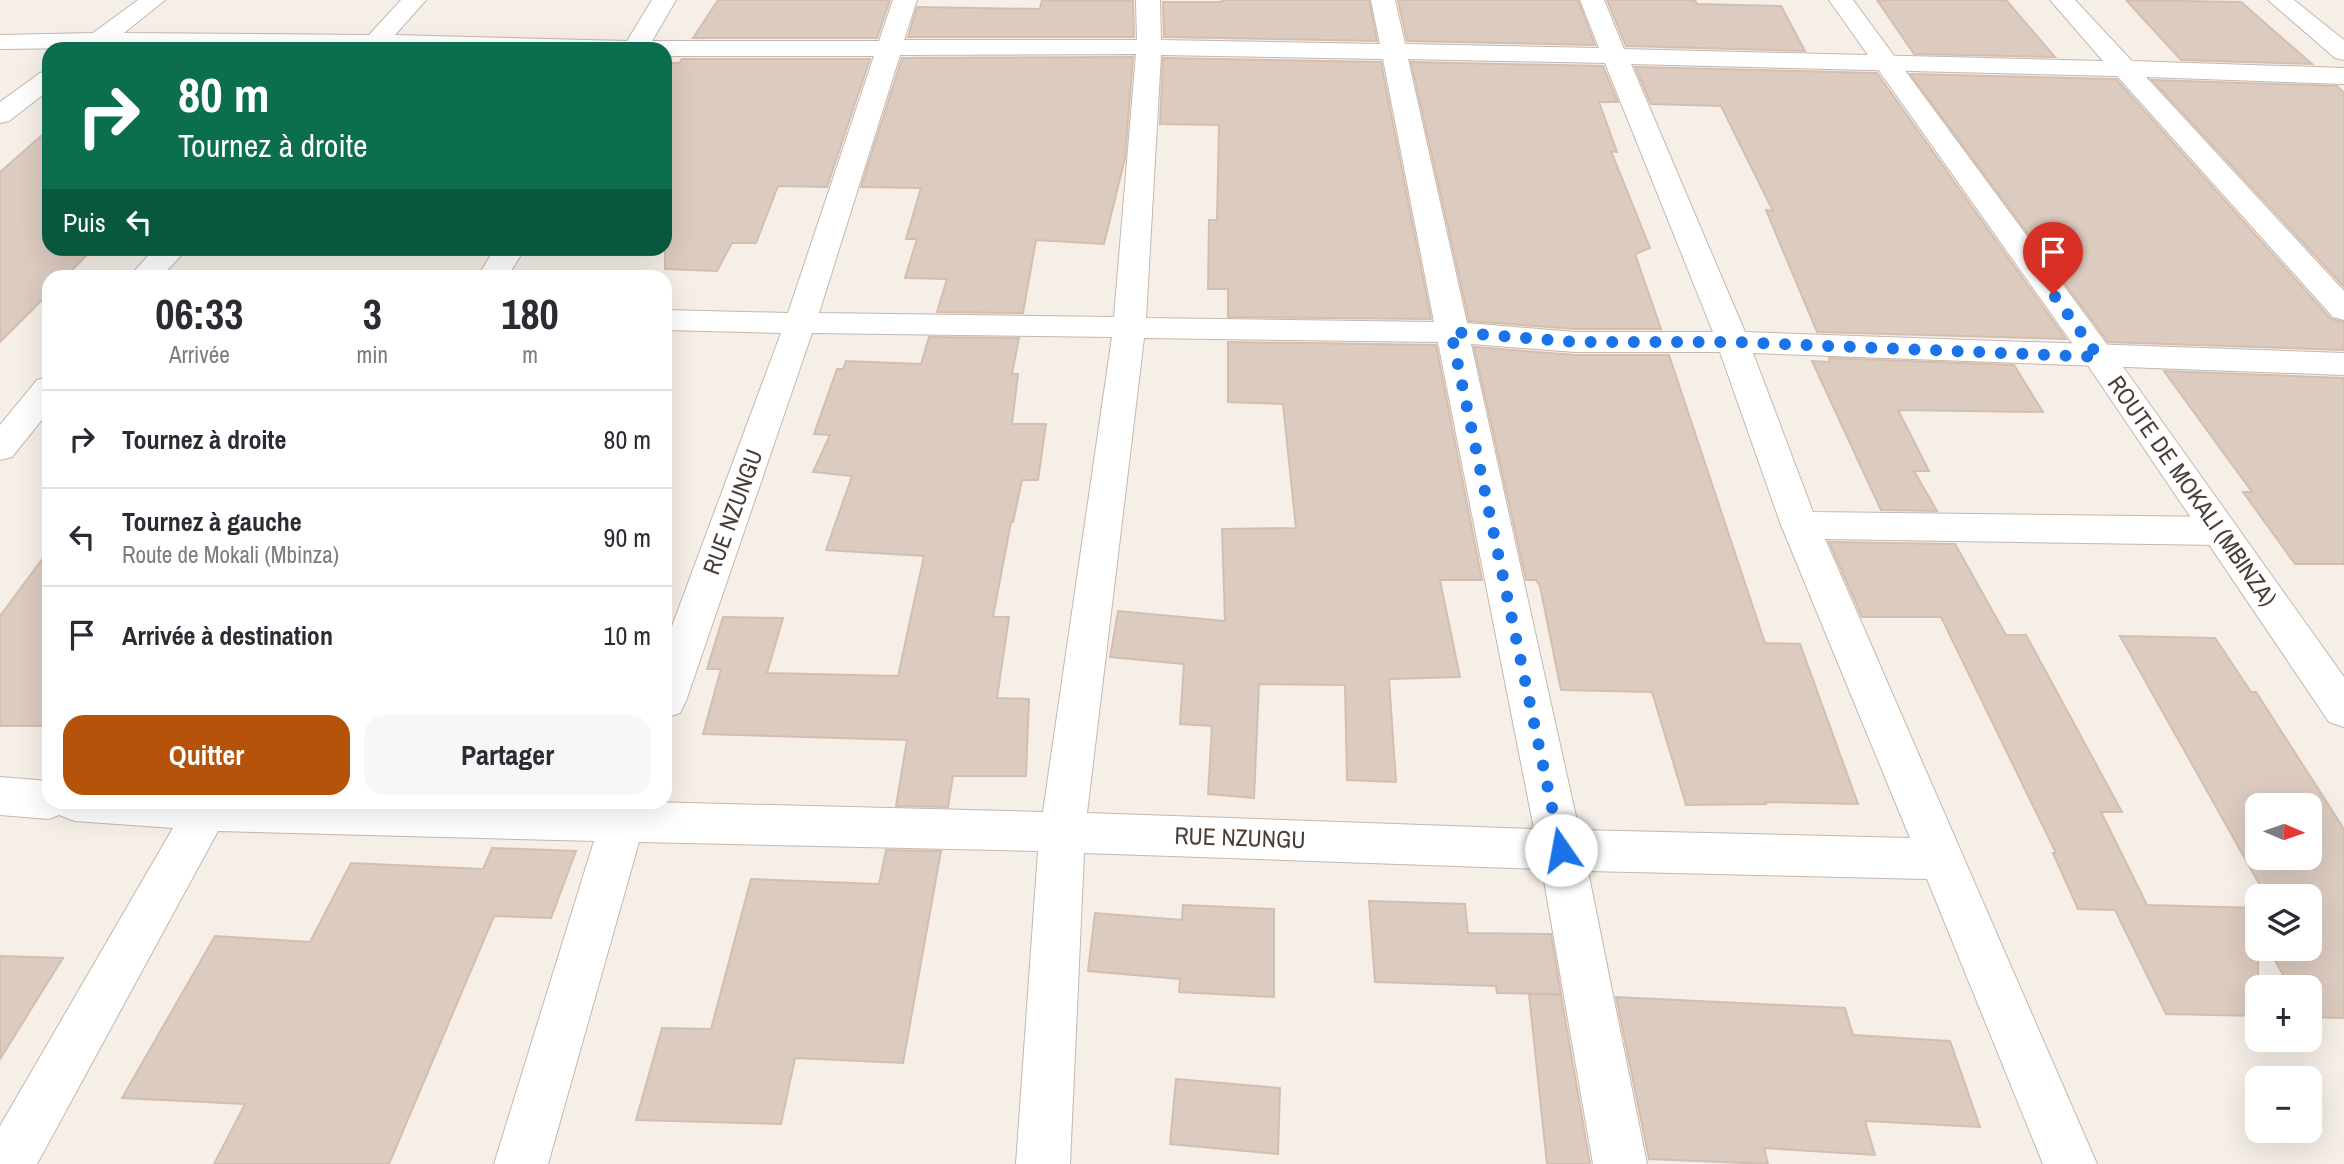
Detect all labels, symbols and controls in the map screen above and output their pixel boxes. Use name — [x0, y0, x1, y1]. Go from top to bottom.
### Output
text: 80 m — [178, 61, 270, 127]
icon: right — [63, 70, 154, 161]
text: Tournez à droite — [178, 124, 368, 167]
icon: left — [120, 203, 158, 241]
text: Puis — [63, 205, 106, 240]
pin — [2023, 222, 2083, 294]
icon: arrive — [2034, 233, 2072, 271]
text: 06:33 — [155, 286, 243, 342]
text: 3 — [363, 286, 382, 342]
text: 180 — [501, 286, 559, 342]
text: Arrivée — [169, 339, 230, 370]
text: min — [357, 339, 388, 370]
text: m — [522, 339, 538, 370]
street label: ROUTE DE MOKALI (MBINZA) — [2101, 369, 2285, 612]
icon: right — [63, 420, 101, 458]
text: Tournez à droite — [122, 422, 286, 457]
text: 80 m — [604, 422, 651, 457]
street label: RUE NZUNGU — [695, 445, 770, 579]
text: Tournez à gauche — [122, 504, 302, 539]
icon: left — [63, 518, 101, 556]
text: 90 m — [604, 520, 651, 555]
text: Route de Mokali (Mbinza) — [122, 539, 339, 570]
icon: arrive — [63, 616, 101, 654]
text: Arrivée à destination — [122, 618, 333, 653]
text: 10 m — [604, 618, 651, 653]
button: Quitter — [63, 715, 350, 795]
button: Partager — [364, 715, 651, 795]
north arrow — [2245, 793, 2322, 870]
map controls — [2245, 793, 2322, 1143]
position arrow — [1524, 813, 1598, 887]
street label: RUE NZUNGU — [1174, 819, 1306, 855]
button: layers — [2245, 884, 2322, 961]
button: + — [2245, 975, 2322, 1052]
button: − — [2245, 1066, 2322, 1143]

